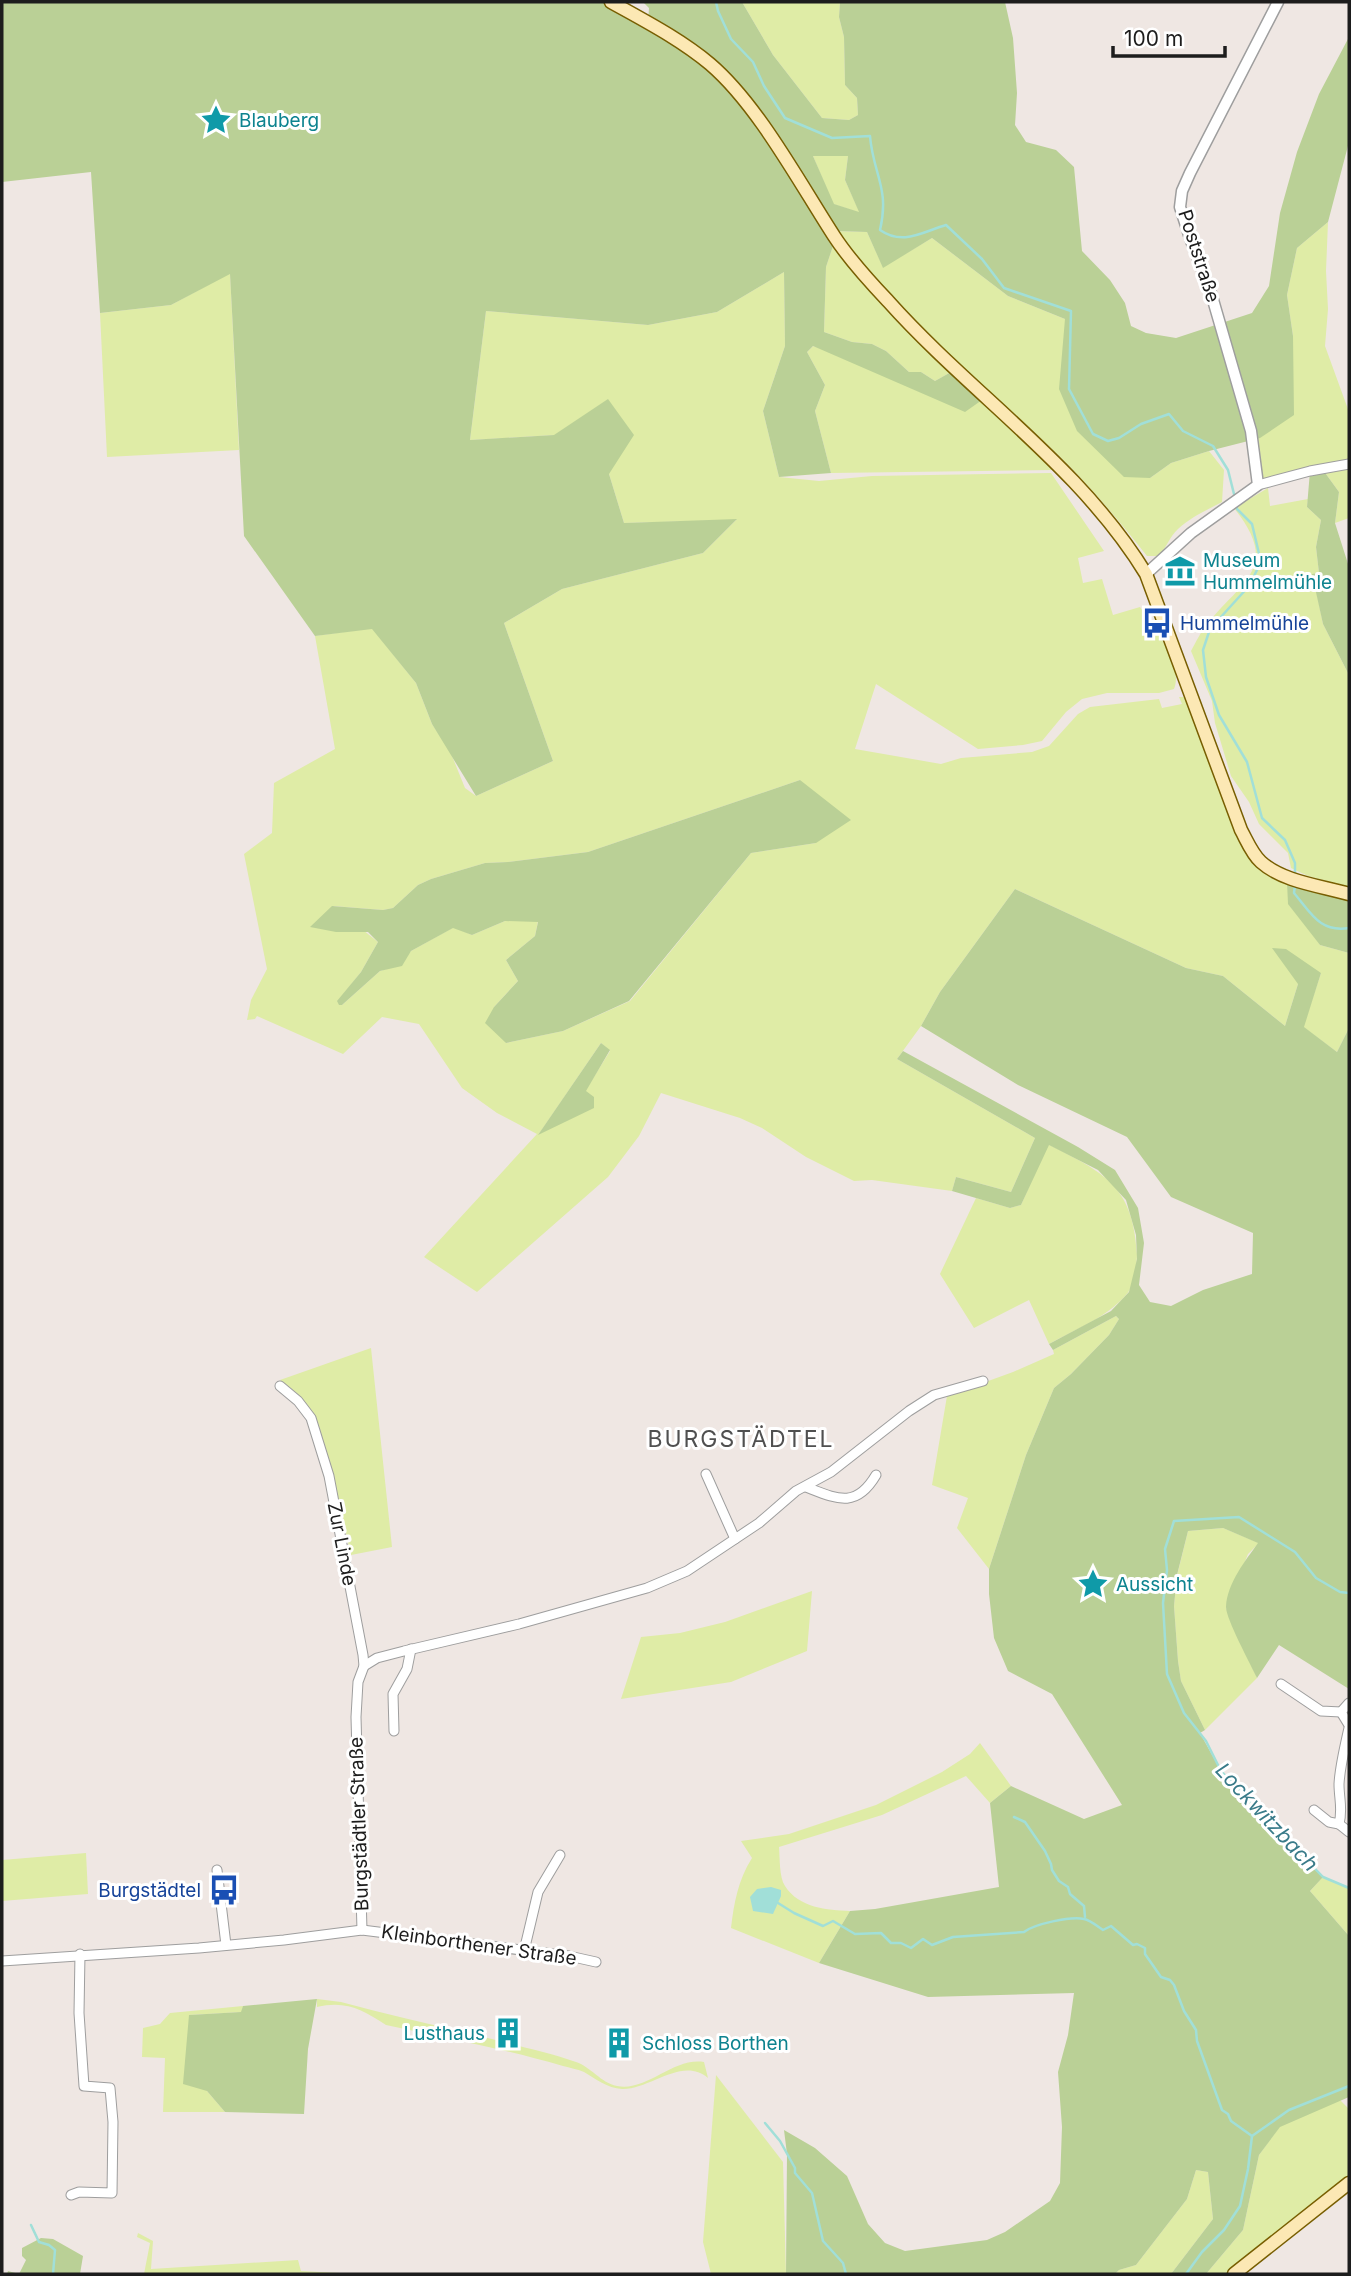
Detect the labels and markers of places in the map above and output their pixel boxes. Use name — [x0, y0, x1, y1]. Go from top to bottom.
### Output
place icon: Blauberg — [199, 103, 233, 137]
place label: Blauberg — [239, 109, 319, 132]
place label: Museum Hummelmühle — [1203, 549, 1332, 594]
museum icon: Museum Hummelmühle — [1163, 554, 1197, 588]
bus stop icon: Hummelmühle — [1140, 606, 1174, 640]
place label: Hummelmühle — [1180, 612, 1309, 635]
place icon: Aussicht — [1076, 1567, 1110, 1601]
place label: Aussicht — [1116, 1573, 1193, 1596]
bus stop icon: Burgstädtel — [207, 1873, 241, 1907]
place label: Burgstädtel — [98, 1879, 201, 1902]
building icon: Lusthaus — [491, 2016, 525, 2050]
place label: Lusthaus — [404, 2022, 485, 2045]
building icon: Schloss Borthen — [602, 2026, 636, 2060]
place label: Schloss Borthen — [642, 2032, 789, 2055]

